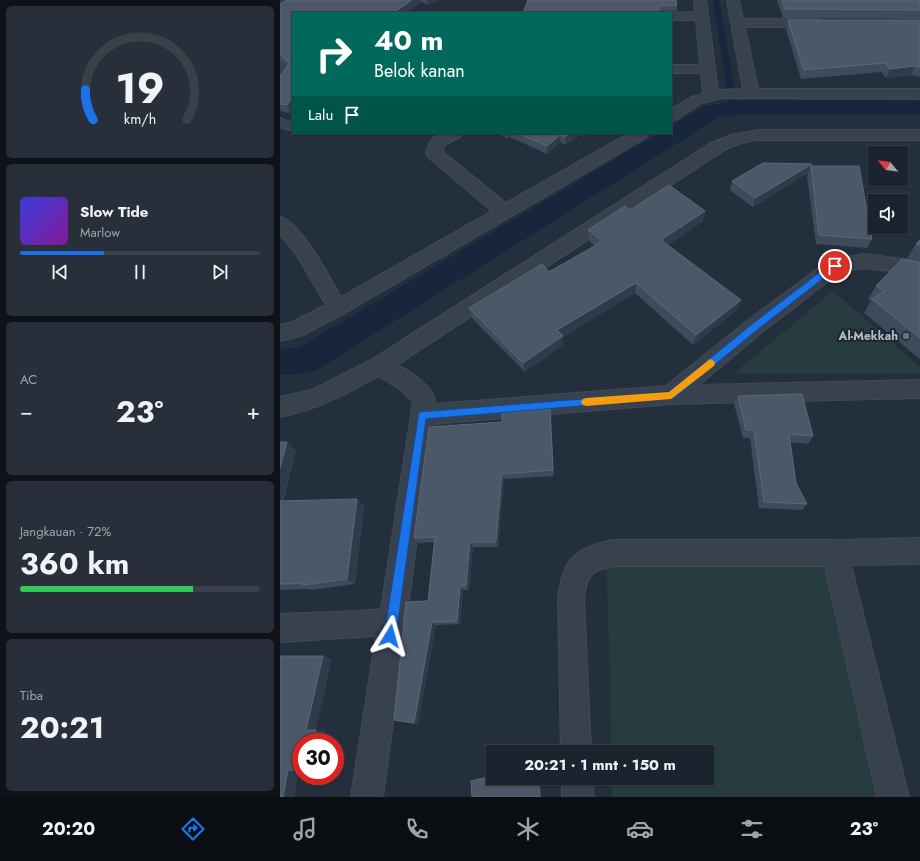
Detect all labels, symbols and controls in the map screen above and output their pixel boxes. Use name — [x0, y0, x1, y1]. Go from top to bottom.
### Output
text: 40 m — [374, 20, 443, 61]
icon: right — [308, 28, 360, 80]
text: 19 — [116, 58, 164, 119]
text: Belok kanan — [374, 58, 465, 84]
text: Lalu — [308, 104, 333, 126]
icon: arrive — [341, 104, 363, 126]
text: km/h — [124, 109, 156, 129]
north arrow — [868, 146, 908, 186]
map controls — [868, 146, 908, 234]
button: sound — [868, 194, 908, 234]
text: Slow Tide — [80, 201, 148, 223]
text: Marlow — [80, 223, 120, 242]
pin — [818, 249, 852, 283]
icon: arrive — [824, 255, 846, 277]
icon: previous — [49, 261, 71, 283]
icon: pause — [129, 261, 151, 283]
icon: next — [209, 261, 231, 283]
place label: Al-Mekkah — [838, 327, 898, 345]
marker: Al-Mekkah — [901, 331, 911, 341]
text: AC — [20, 370, 37, 389]
text: 23° — [116, 390, 163, 433]
text: − — [20, 395, 33, 427]
text: + — [246, 395, 260, 427]
text: Jangkauan · 72% — [20, 522, 111, 541]
text: 360 km — [20, 542, 129, 585]
position arrow — [369, 615, 411, 657]
text: Tiba — [20, 686, 43, 705]
text: 20:21 — [20, 706, 104, 749]
speed limit sign: 30 — [292, 733, 344, 785]
text: 20:21 · 1 mnt · 150 m — [524, 754, 676, 776]
icon: directions — [179, 815, 207, 843]
icon: music — [291, 815, 319, 843]
icon: phone — [403, 815, 431, 843]
icon: climate — [514, 815, 542, 843]
icon: car — [626, 815, 654, 843]
icon: filters — [738, 815, 766, 843]
text: 20:20 — [42, 816, 95, 842]
text: 23° — [850, 816, 878, 842]

